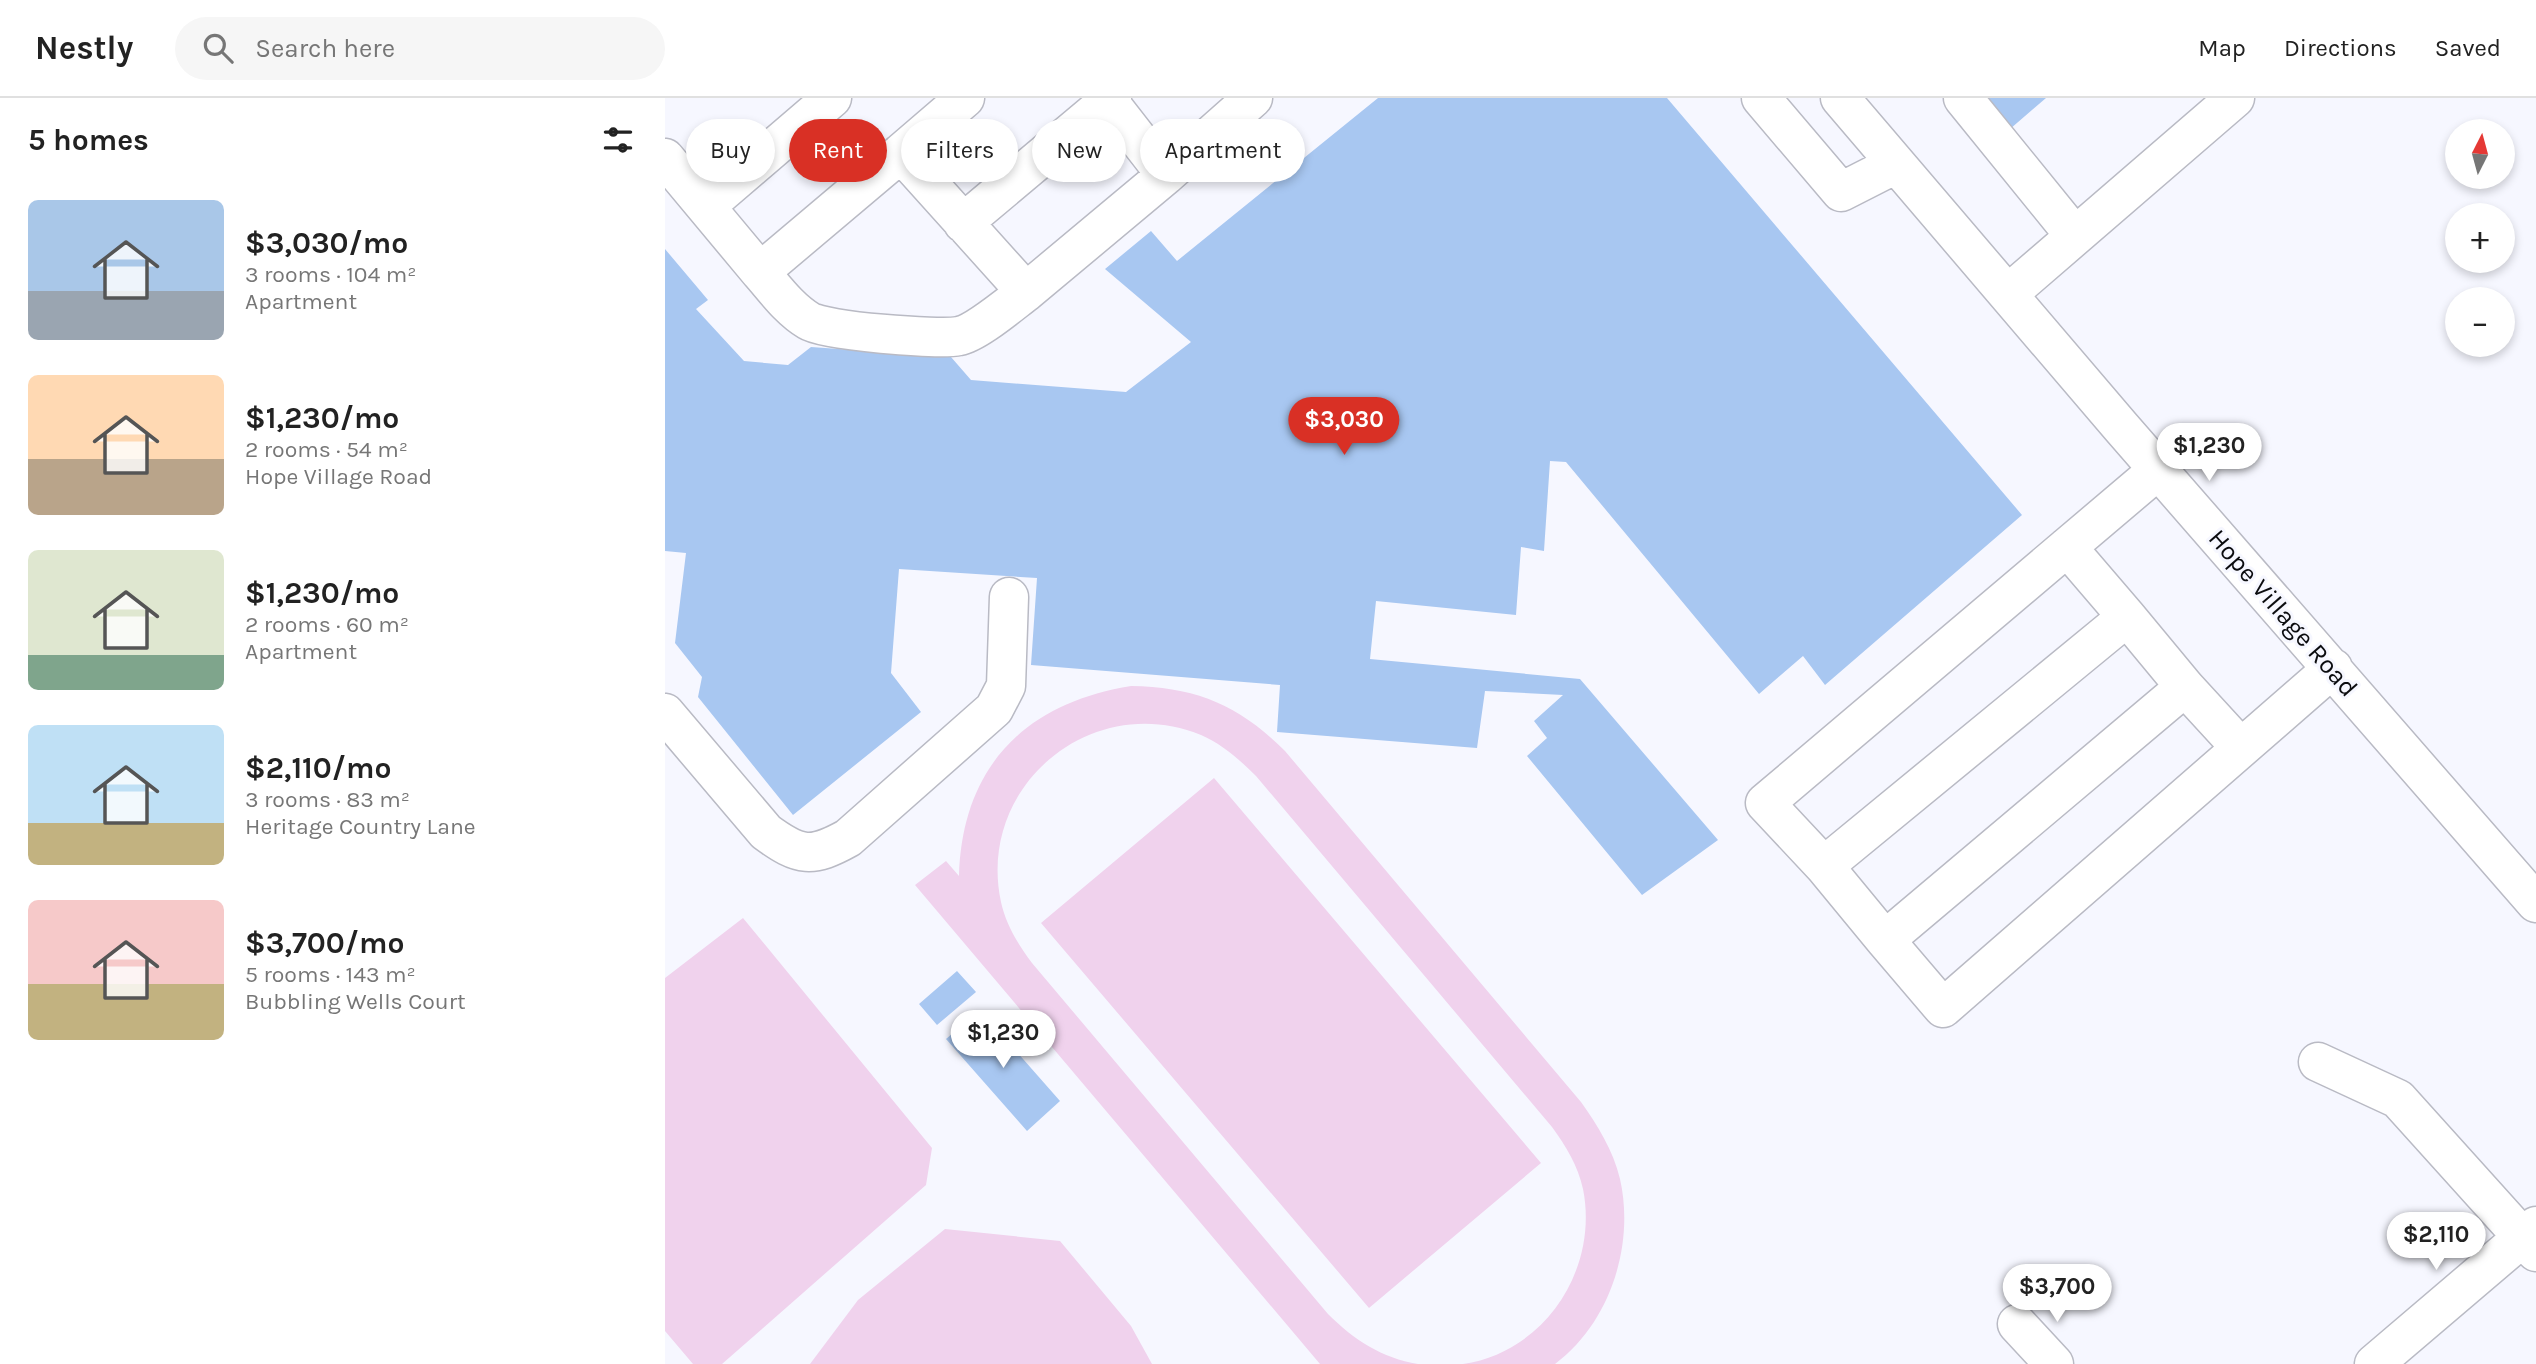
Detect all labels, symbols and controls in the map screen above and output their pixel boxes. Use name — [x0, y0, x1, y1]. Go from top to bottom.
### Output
search box — [175, 17, 665, 80]
text: Nestly — [35, 29, 133, 67]
icon: search — [199, 29, 237, 67]
text: Search here — [255, 33, 395, 64]
text: Map — [2198, 34, 2246, 62]
text: Directions — [2284, 34, 2397, 62]
text: Saved — [2435, 34, 2501, 62]
chip: Buy — [686, 119, 775, 182]
chip: Rent — [789, 119, 887, 182]
chip: Filters — [901, 119, 1018, 182]
chip: New — [1032, 119, 1126, 182]
chip: Apartment — [1140, 119, 1305, 182]
north arrow — [2445, 119, 2515, 189]
map controls — [2445, 119, 2515, 357]
icon: filters — [599, 121, 637, 159]
text: 5 homes — [28, 122, 149, 158]
button: + — [2445, 203, 2515, 273]
text: $3,030/mo — [245, 225, 408, 261]
icon: home — [84, 228, 168, 312]
text: 3 rooms · 104 m² — [245, 261, 416, 288]
button: − — [2445, 287, 2515, 357]
text: Apartment — [245, 288, 357, 315]
pin: $3,030 — [1287, 398, 1401, 457]
text: $1,230/mo — [245, 400, 399, 436]
icon: home — [84, 403, 168, 487]
text: $3,030 — [1304, 406, 1384, 433]
pin: $1,230 — [2152, 424, 2266, 483]
text: $1,230 — [2173, 432, 2245, 459]
text: 2 rooms · 54 m² — [245, 436, 408, 463]
text: Hope Village Road — [245, 463, 432, 490]
street label: Hope Village Road — [2202, 523, 2364, 703]
text: $1,230/mo — [245, 575, 399, 611]
icon: home — [84, 578, 168, 662]
text: 2 rooms · 60 m² — [245, 611, 409, 638]
text: Apartment — [245, 638, 357, 665]
text: $2,110/mo — [245, 750, 391, 786]
icon: home — [84, 753, 168, 837]
text: 3 rooms · 83 m² — [245, 786, 410, 813]
text: Heritage Country Lane — [245, 813, 476, 840]
text: $3,700/mo — [245, 925, 404, 961]
icon: home — [84, 928, 168, 1012]
text: 5 rooms · 143 m² — [245, 961, 416, 988]
text: Bubbling Wells Court — [245, 988, 466, 1015]
pin: $1,230 — [946, 1010, 1060, 1070]
text: $1,230 — [967, 1019, 1039, 1046]
pin: $2,110 — [2379, 1212, 2493, 1272]
text: $2,110 — [2403, 1221, 2469, 1248]
pin: $3,700 — [2000, 1264, 2114, 1324]
text: $3,700 — [2019, 1273, 2095, 1300]

